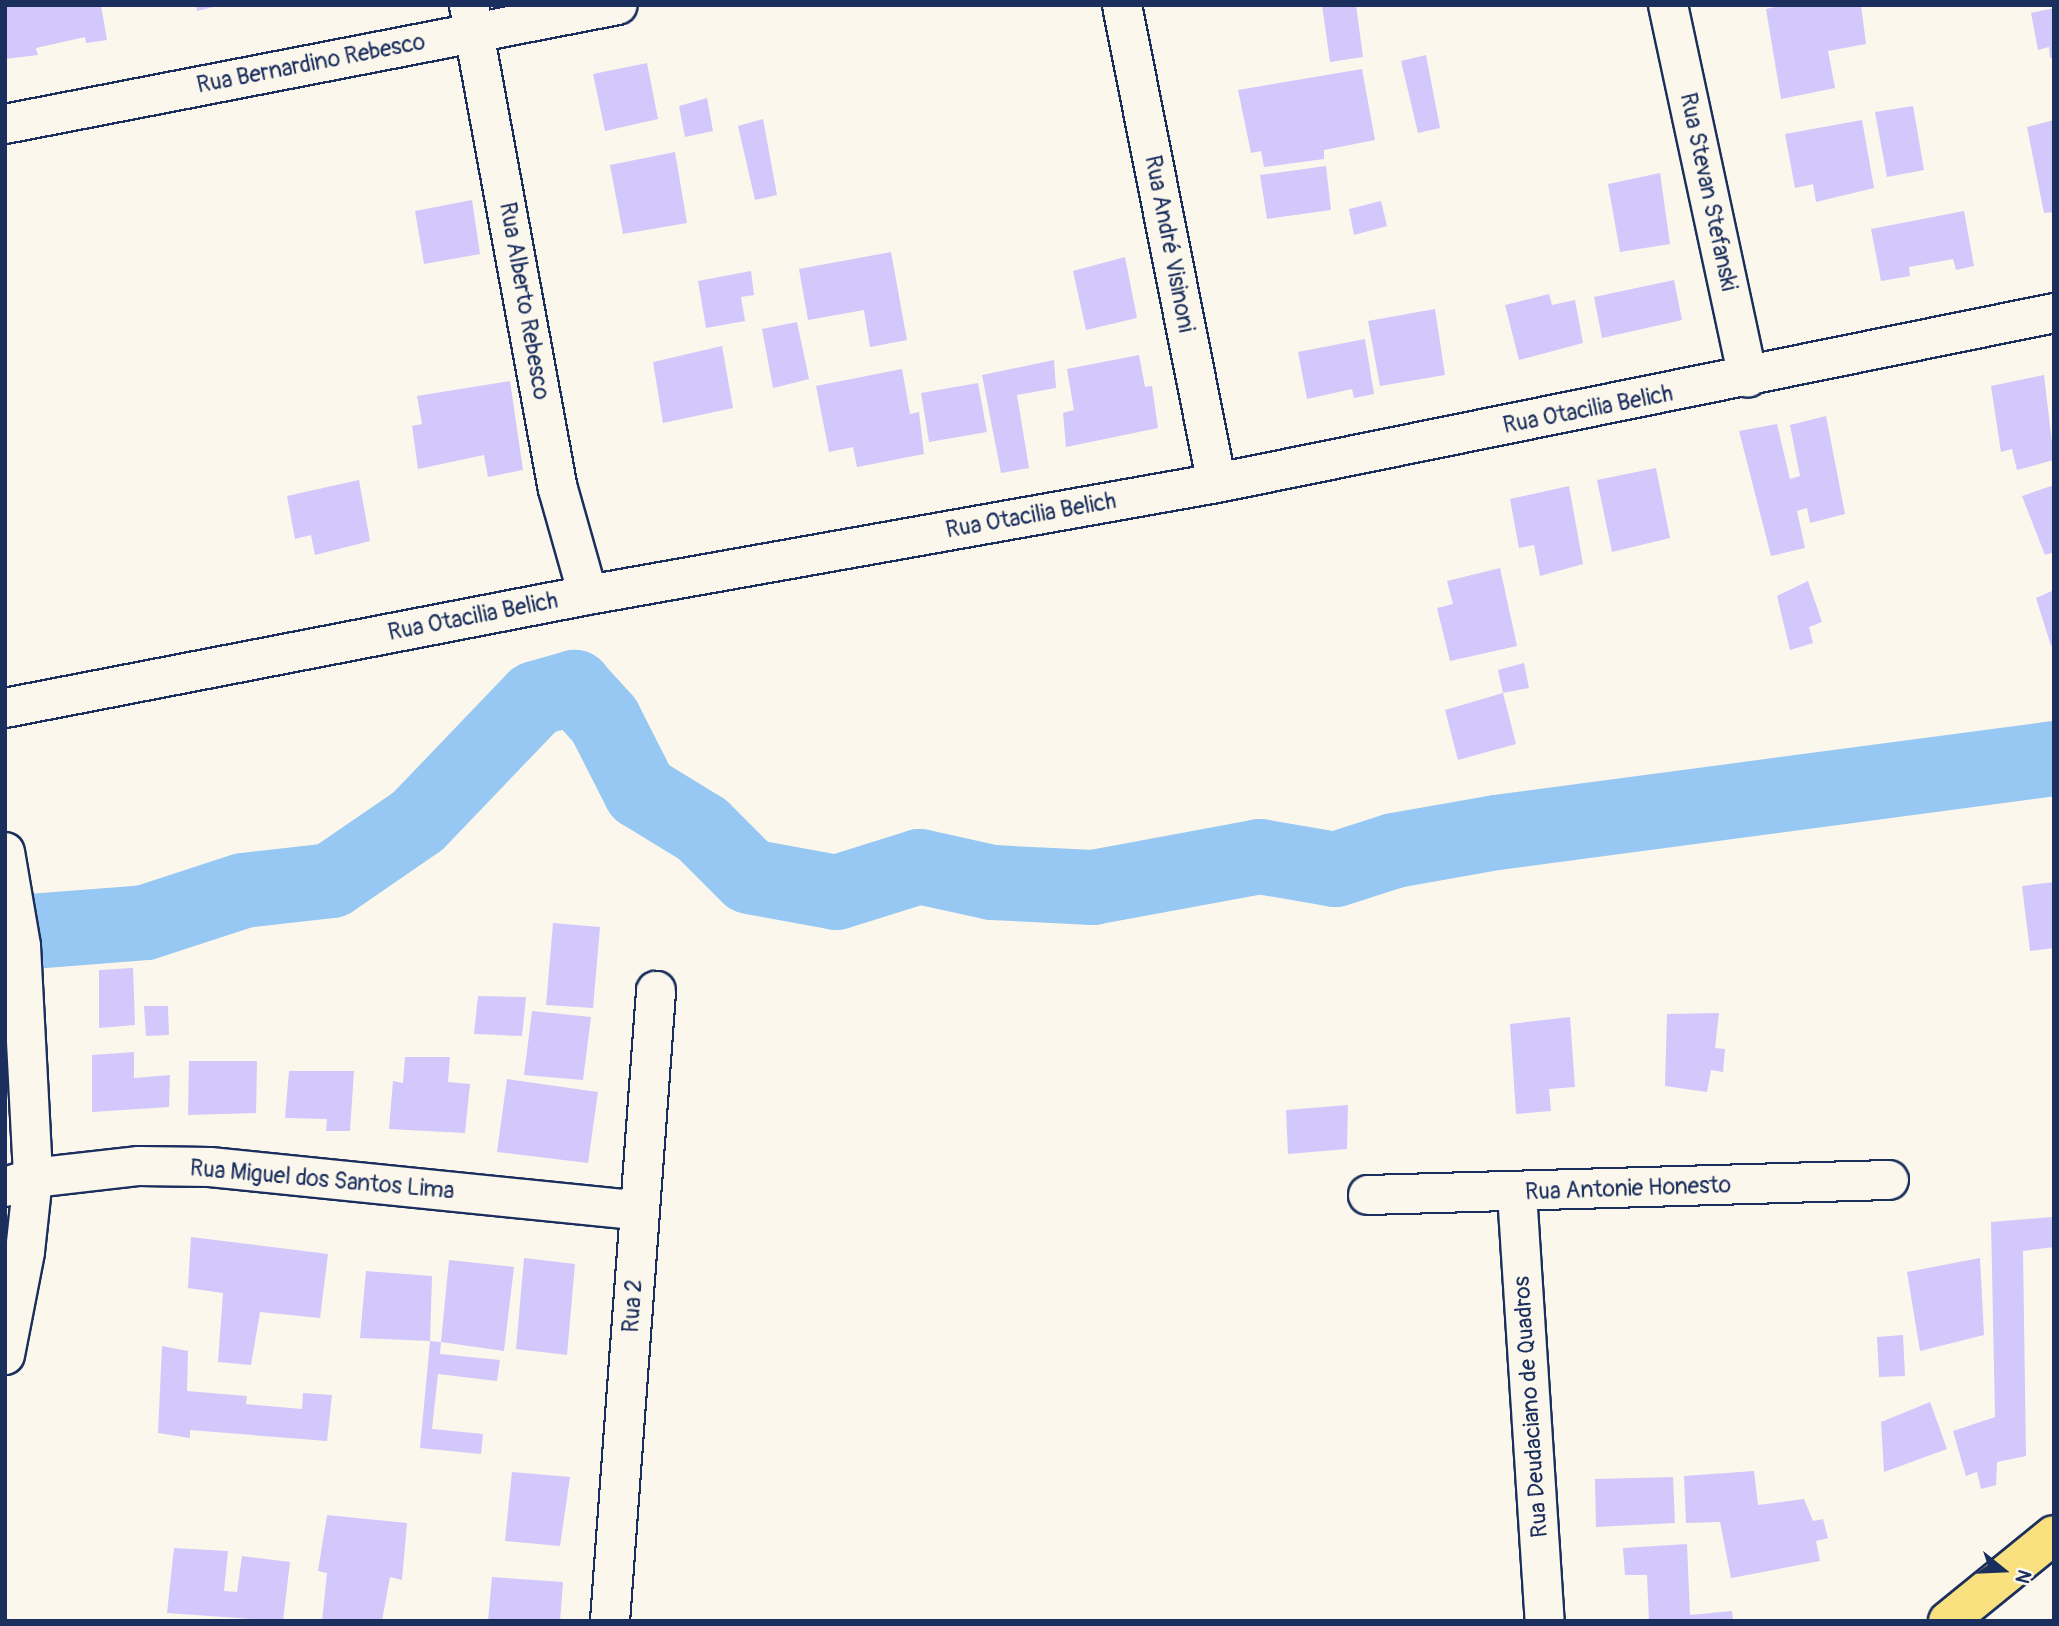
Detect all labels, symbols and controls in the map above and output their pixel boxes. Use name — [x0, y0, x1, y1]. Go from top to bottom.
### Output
street label: Rua Bernardino Rebesco — [194, 28, 428, 100]
street label: Rua Stevan Stefanski — [1674, 90, 1742, 294]
street label: Rua André Visinoni — [1138, 153, 1200, 335]
street label: Rua Alberto Rebesco — [493, 200, 555, 402]
street label: Rua Otacilia Belich — [1501, 380, 1675, 440]
street label: Rua Otacilia Belich — [944, 487, 1118, 545]
street label: Rua Otacilia Belich — [386, 587, 560, 647]
street label: Rua Miguel dos Santos Lima — [189, 1155, 455, 1205]
street label: Rua Antonie Honesto — [1525, 1172, 1731, 1206]
street label: Rua Deudaciano de Quadros — [1508, 1275, 1554, 1539]
street label: Rua 2 — [617, 1278, 649, 1334]
north arrow — [1968, 1535, 2038, 1605]
text: N — [2010, 1567, 2036, 1586]

